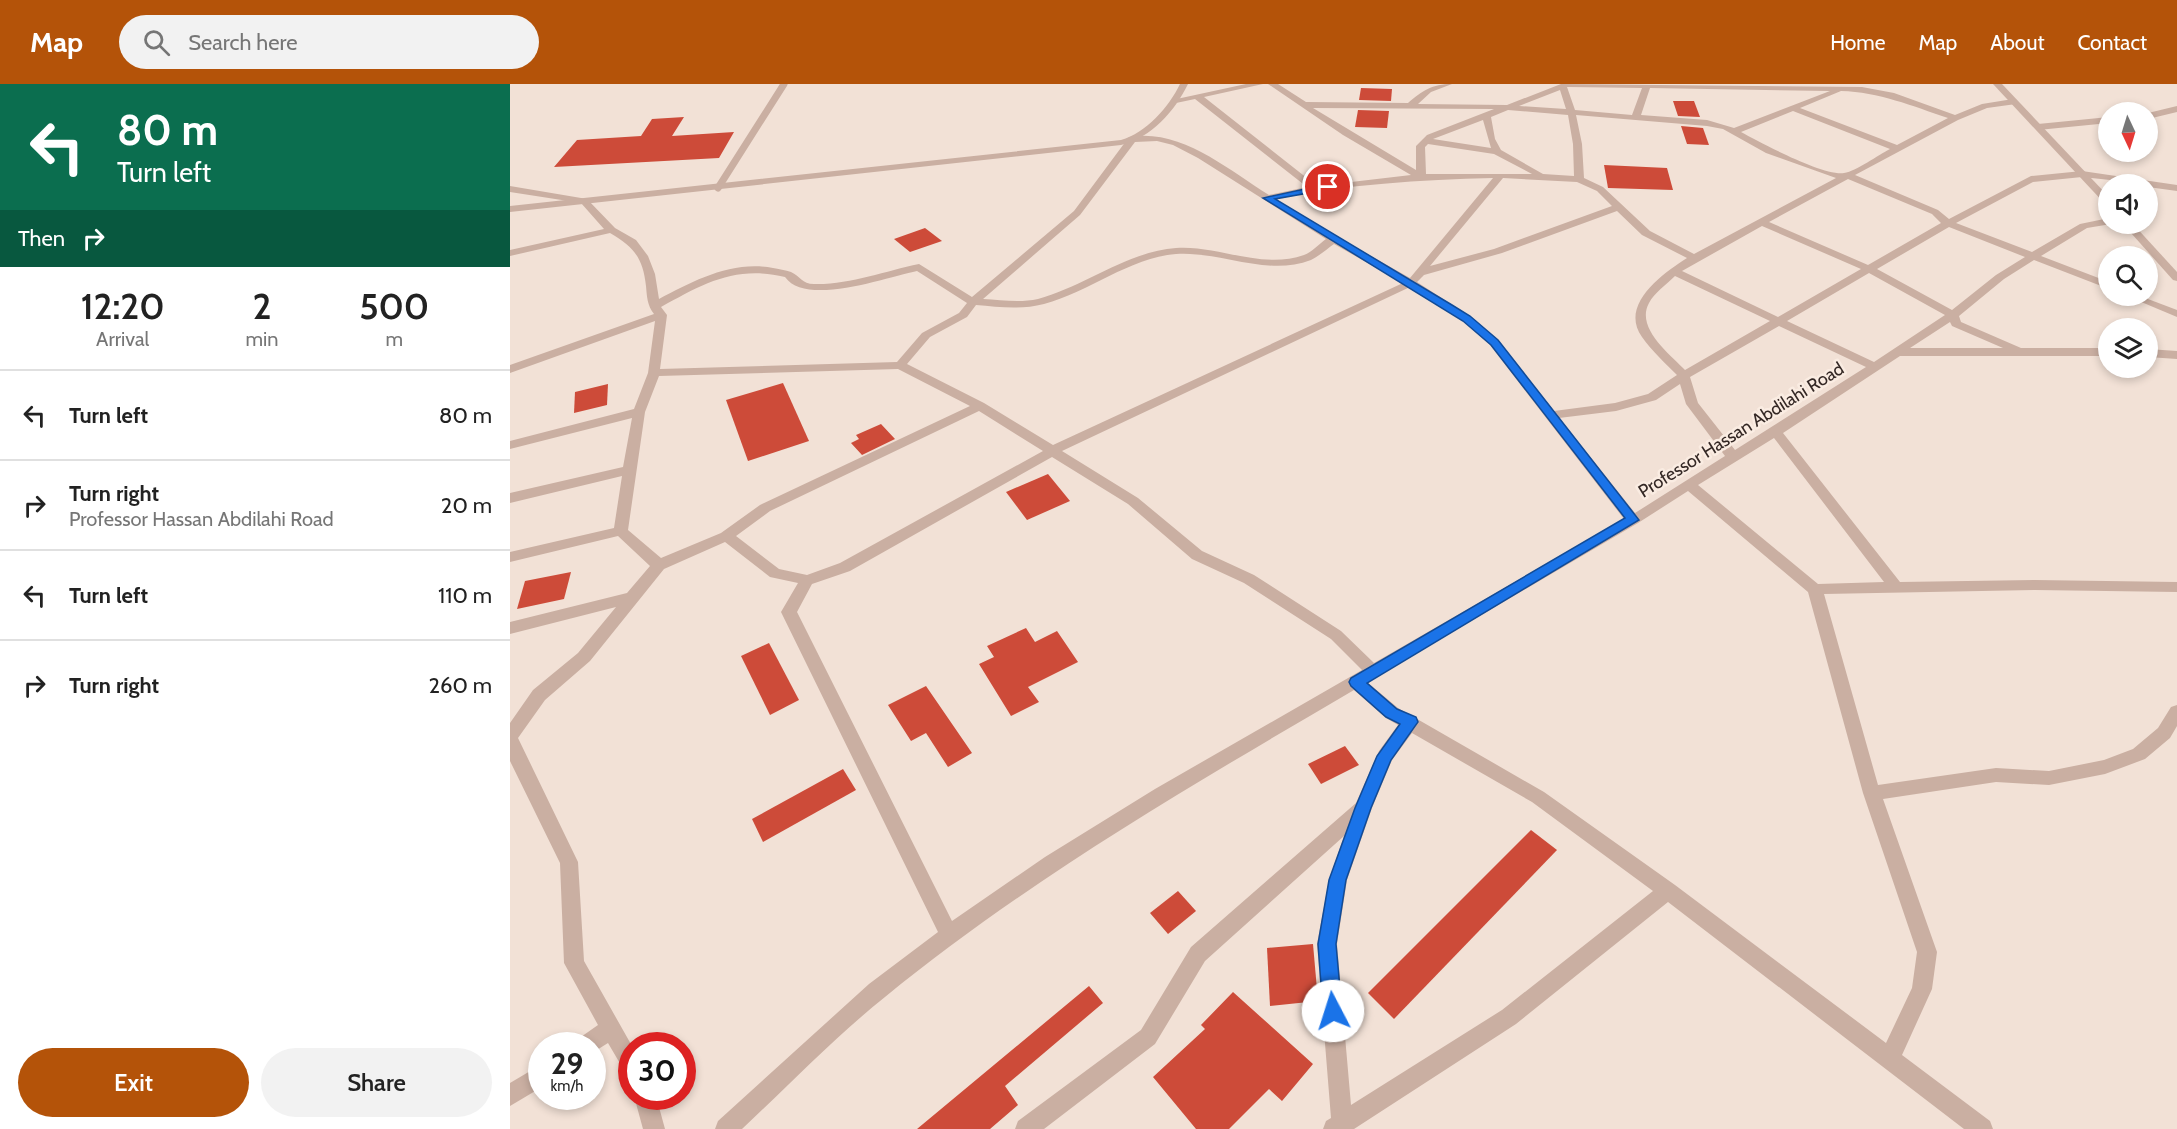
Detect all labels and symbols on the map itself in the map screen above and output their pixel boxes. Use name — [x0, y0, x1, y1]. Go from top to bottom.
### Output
north arrow — [2098, 102, 2158, 162]
pin — [1302, 161, 1353, 212]
street label: Professor Hassan Abdilahi Road — [1634, 358, 1848, 502]
position arrow — [1301, 979, 1365, 1043]
speed limit sign: 30 — [618, 1032, 696, 1110]

